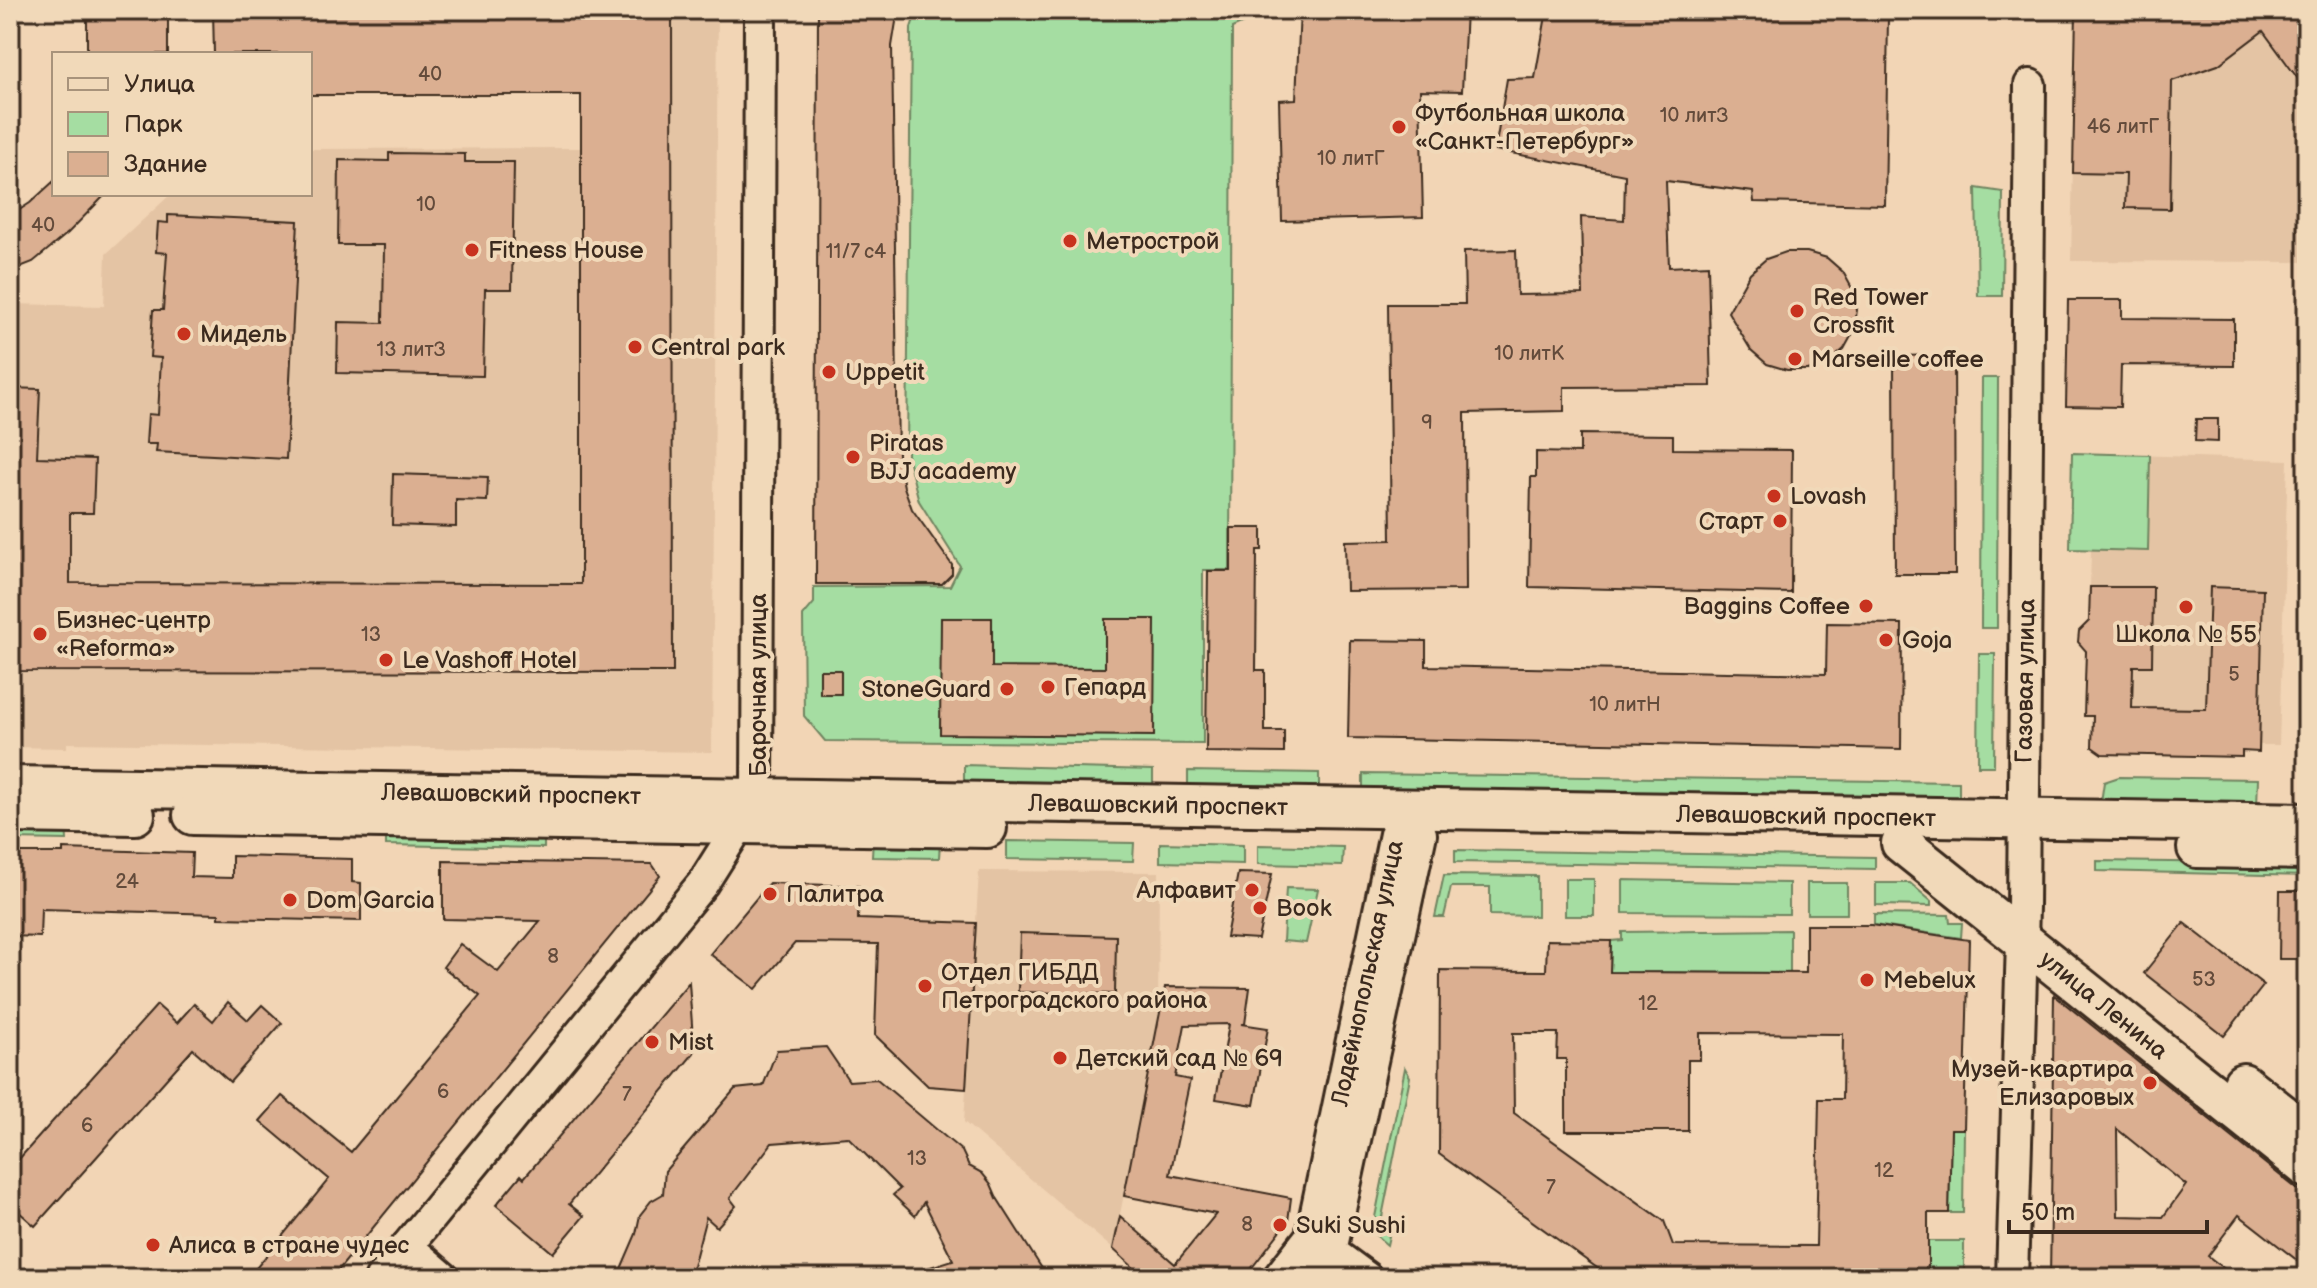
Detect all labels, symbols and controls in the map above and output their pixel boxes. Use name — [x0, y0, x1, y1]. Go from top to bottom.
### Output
legend — [52, 52, 312, 196]
house number: 40 — [418, 63, 442, 87]
text: Улица — [124, 70, 195, 99]
place label: Футбольная школа «Санкт-Петербург» — [1415, 99, 1634, 156]
house number: 10 литЗ — [1660, 104, 1728, 128]
text: Парк — [124, 110, 183, 139]
house number: 46 литГ — [2087, 115, 2159, 139]
marker: Футбольная школа «Санкт-Петербург» — [1390, 118, 1408, 136]
house number: 10 литГ — [1317, 147, 1385, 171]
text: Здание — [124, 150, 207, 179]
house number: 10 — [416, 193, 436, 217]
house number: 40 — [31, 214, 55, 238]
place label: Метрострой — [1086, 227, 1219, 256]
marker: Метрострой — [1061, 232, 1079, 250]
place label: Fitness House — [488, 236, 644, 265]
house number: 11/7 с4 — [826, 240, 886, 264]
marker: Fitness House — [463, 241, 481, 259]
place label: Red Tower Crossfit — [1813, 283, 1928, 340]
marker: Red Tower Crossfit — [1788, 302, 1806, 320]
place label: Мидель — [200, 320, 287, 349]
marker: Мидель — [175, 325, 193, 343]
place label: Central park — [651, 333, 785, 362]
house number: 13 литЗ — [377, 338, 446, 362]
marker: Central park — [626, 338, 644, 356]
house number: 10 литК — [1494, 342, 1564, 366]
place label: Marseille coffee — [1811, 345, 1984, 374]
marker: Marseille coffee — [1786, 350, 1804, 368]
place label: Uppetit — [845, 358, 926, 387]
marker: Uppetit — [820, 363, 838, 381]
house number: 9 — [1421, 411, 1433, 435]
place label: Piratas BJJ academy — [869, 429, 1017, 486]
marker: Piratas BJJ academy — [844, 448, 862, 466]
place label: Lovash — [1790, 482, 1867, 511]
marker: Lovash — [1765, 487, 1783, 505]
place label: Старт — [1699, 507, 1764, 536]
marker: Старт — [1771, 512, 1789, 530]
place label: Baggins Coffee — [1684, 592, 1850, 621]
street label: Барочная улица — [744, 593, 773, 777]
marker: Baggins Coffee — [1857, 597, 1875, 615]
marker: Школа № 55 — [2177, 598, 2195, 616]
street label: Газовая улица — [2010, 599, 2041, 763]
place label: Бизнес-центр «Reforma» — [56, 606, 211, 663]
place label: Школа № 55 — [2115, 620, 2257, 649]
house number: 13 — [361, 623, 381, 647]
marker: Бизнес-центр «Reforma» — [31, 625, 49, 643]
place label: Goja — [1902, 626, 1952, 655]
marker: Goja — [1877, 631, 1895, 649]
place label: Le Vashoff Hotel — [402, 646, 577, 675]
marker: Le Vashoff Hotel — [377, 651, 395, 669]
house number: 5 — [2228, 663, 2240, 687]
place label: Гепард — [1064, 673, 1147, 702]
place label: StoneGuard — [862, 675, 991, 704]
marker: Гепард — [1039, 678, 1057, 696]
marker: StoneGuard — [998, 680, 1016, 698]
house number: 10 литН — [1589, 693, 1661, 717]
street label: Левашовский проспект — [380, 778, 641, 811]
street label: Левашовский проспект — [1027, 789, 1288, 822]
street label: Левашовский проспект — [1675, 800, 1936, 833]
street label: Лодейнопольская улица — [1325, 837, 1410, 1110]
house number: 24 — [115, 870, 139, 894]
place label: Алфавит — [1135, 876, 1236, 905]
place label: Палитра — [786, 880, 884, 909]
marker: Алфавит — [1243, 881, 1261, 899]
marker: Палитра — [761, 885, 779, 903]
place label: Dom Garcia — [306, 886, 435, 915]
marker: Dom Garcia — [281, 891, 299, 909]
place label: Book — [1276, 894, 1332, 923]
marker: Book — [1251, 899, 1269, 917]
house number: 8 — [547, 945, 559, 969]
street label: улица Ленина — [2034, 945, 2174, 1066]
place label: Отдел ГИБДД Петроградского района — [941, 958, 1207, 1015]
place label: Mebelux — [1883, 966, 1976, 995]
house number: 53 — [2192, 968, 2216, 992]
marker: Mebelux — [1858, 971, 1876, 989]
marker: Отдел ГИБДД Петроградского района — [916, 977, 934, 995]
house number: 12 — [1638, 992, 1658, 1016]
place label: Mist — [668, 1028, 714, 1057]
marker: Mist — [643, 1033, 661, 1051]
place label: Детский сад № 69 — [1076, 1044, 1283, 1073]
marker: Детский сад № 69 — [1051, 1049, 1069, 1067]
place label: Музей-квартира Елизаровых — [1951, 1055, 2134, 1112]
marker: Музей-квартира Елизаровых — [2141, 1074, 2159, 1092]
house number: 6 — [437, 1080, 449, 1104]
house number: 7 — [622, 1083, 632, 1107]
house number: 6 — [81, 1114, 93, 1138]
house number: 13 — [907, 1147, 927, 1171]
house number: 12 — [1874, 1159, 1894, 1183]
house number: 7 — [1546, 1176, 1556, 1200]
scale bar — [2009, 1184, 2207, 1234]
text: 50 m — [2021, 1198, 2075, 1227]
place label: Suki Sushi — [1296, 1211, 1406, 1240]
house number: 8 — [1241, 1213, 1253, 1237]
marker: Suki Sushi — [1271, 1216, 1289, 1234]
place label: Алиса в стране чудес — [168, 1231, 410, 1260]
marker: Алиса в стране чудес — [144, 1236, 162, 1254]

